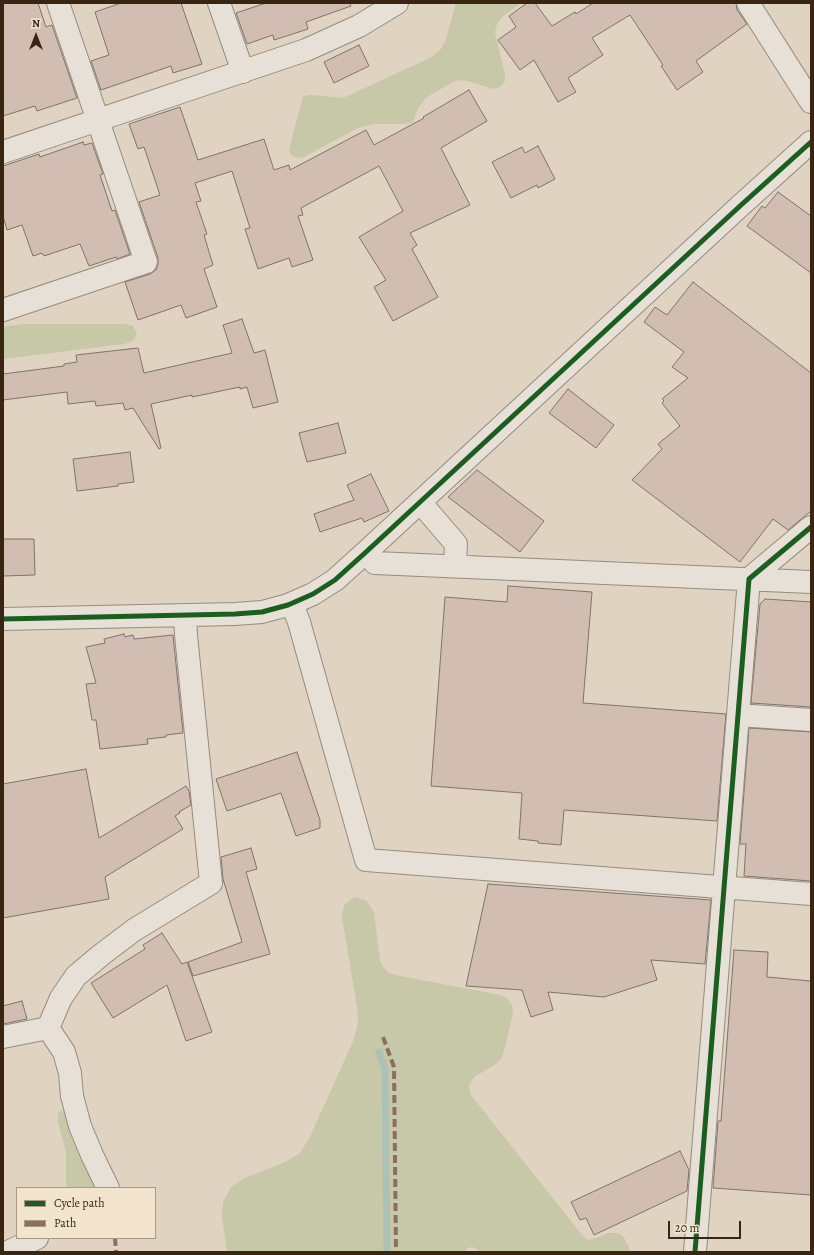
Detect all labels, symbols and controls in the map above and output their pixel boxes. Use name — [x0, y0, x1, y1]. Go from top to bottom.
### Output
north arrow — [16, 16, 56, 56]
text: N — [32, 16, 40, 31]
legend — [16, 1187, 156, 1239]
text: Cycle path — [54, 1195, 105, 1211]
scale bar — [670, 1213, 743, 1239]
text: Path — [54, 1215, 76, 1231]
text: 20 m — [675, 1220, 699, 1236]

